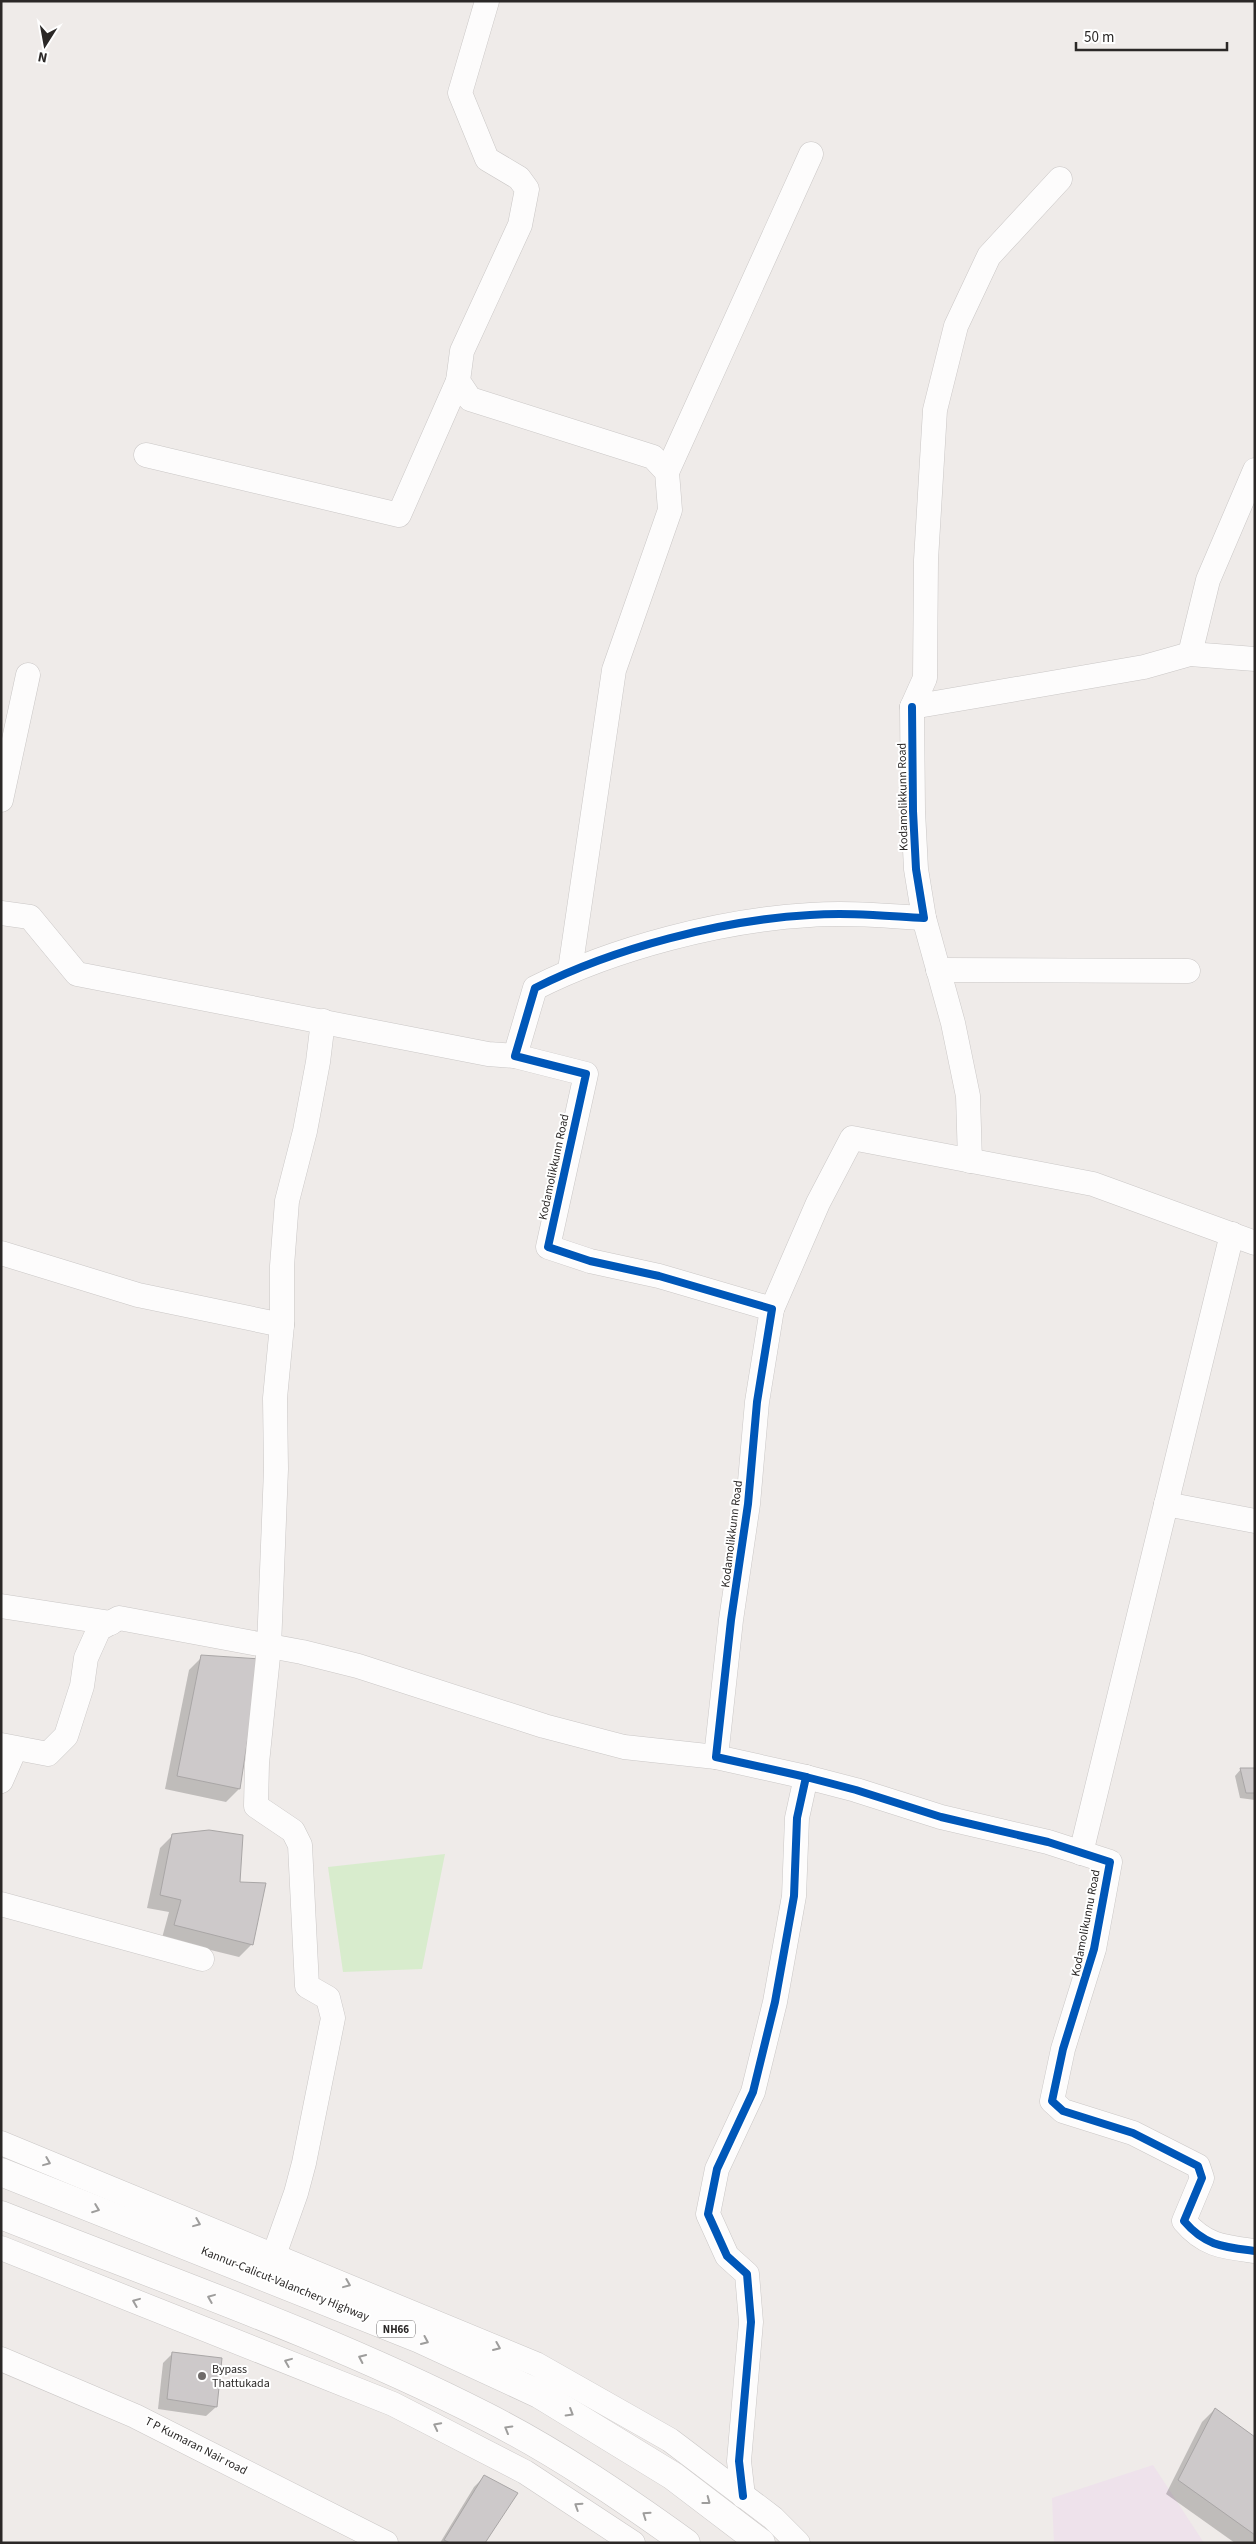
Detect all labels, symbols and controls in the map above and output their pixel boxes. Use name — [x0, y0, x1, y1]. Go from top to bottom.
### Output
north arrow — [20, 20, 70, 70]
scale bar — [1076, 20, 1227, 52]
text: 50 m — [1084, 27, 1114, 48]
text: N — [36, 46, 49, 67]
street label: Kodamolikkunn Road — [894, 743, 912, 851]
street label: Kodamolikkunn Road — [534, 1112, 574, 1222]
street label: Kodamolikkunn Road — [717, 1479, 747, 1589]
street label: Kodamolikunnu Road — [1067, 1868, 1105, 1978]
one-way arrow — [42, 2156, 50, 2166]
one-way arrow — [91, 2203, 99, 2213]
one-way arrow — [192, 2216, 201, 2227]
street label: Kannur-Calicut-Valanchery Highway — [198, 2242, 372, 2326]
one-way arrow — [342, 2278, 351, 2289]
one-way arrow — [207, 2294, 216, 2304]
one-way arrow — [133, 2298, 141, 2308]
road number: NH66 — [377, 2320, 415, 2338]
one-way arrow — [420, 2334, 429, 2345]
one-way arrow — [492, 2341, 501, 2352]
one-way arrow — [358, 2354, 367, 2365]
one-way arrow — [284, 2357, 292, 2367]
place label: Bypass Thattukada — [212, 2361, 270, 2392]
marker: Bypass Thattukada — [196, 2370, 208, 2382]
one-way arrow — [565, 2406, 574, 2416]
street label: T P Kumaran Nair road — [142, 2413, 250, 2479]
one-way arrow — [433, 2422, 442, 2432]
one-way arrow — [505, 2426, 514, 2436]
one-way arrow — [701, 2495, 711, 2504]
one-way arrow — [574, 2503, 583, 2513]
one-way arrow — [643, 2512, 652, 2520]

